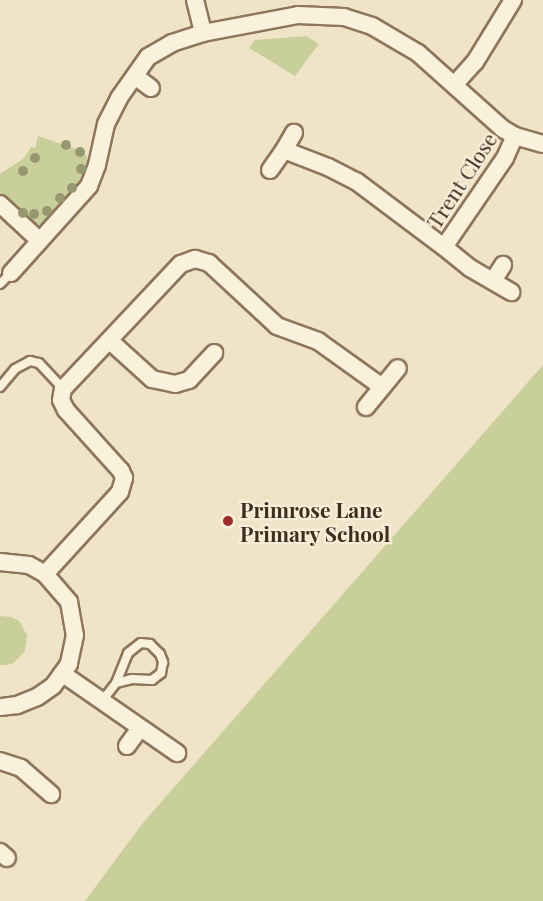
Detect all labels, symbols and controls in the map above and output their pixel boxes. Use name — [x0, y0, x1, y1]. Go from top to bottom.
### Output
street label: Trent Close — [421, 127, 501, 233]
place label: Primrose Lane Primary School — [240, 496, 391, 546]
marker: Primrose Lane Primary School — [221, 514, 235, 528]

